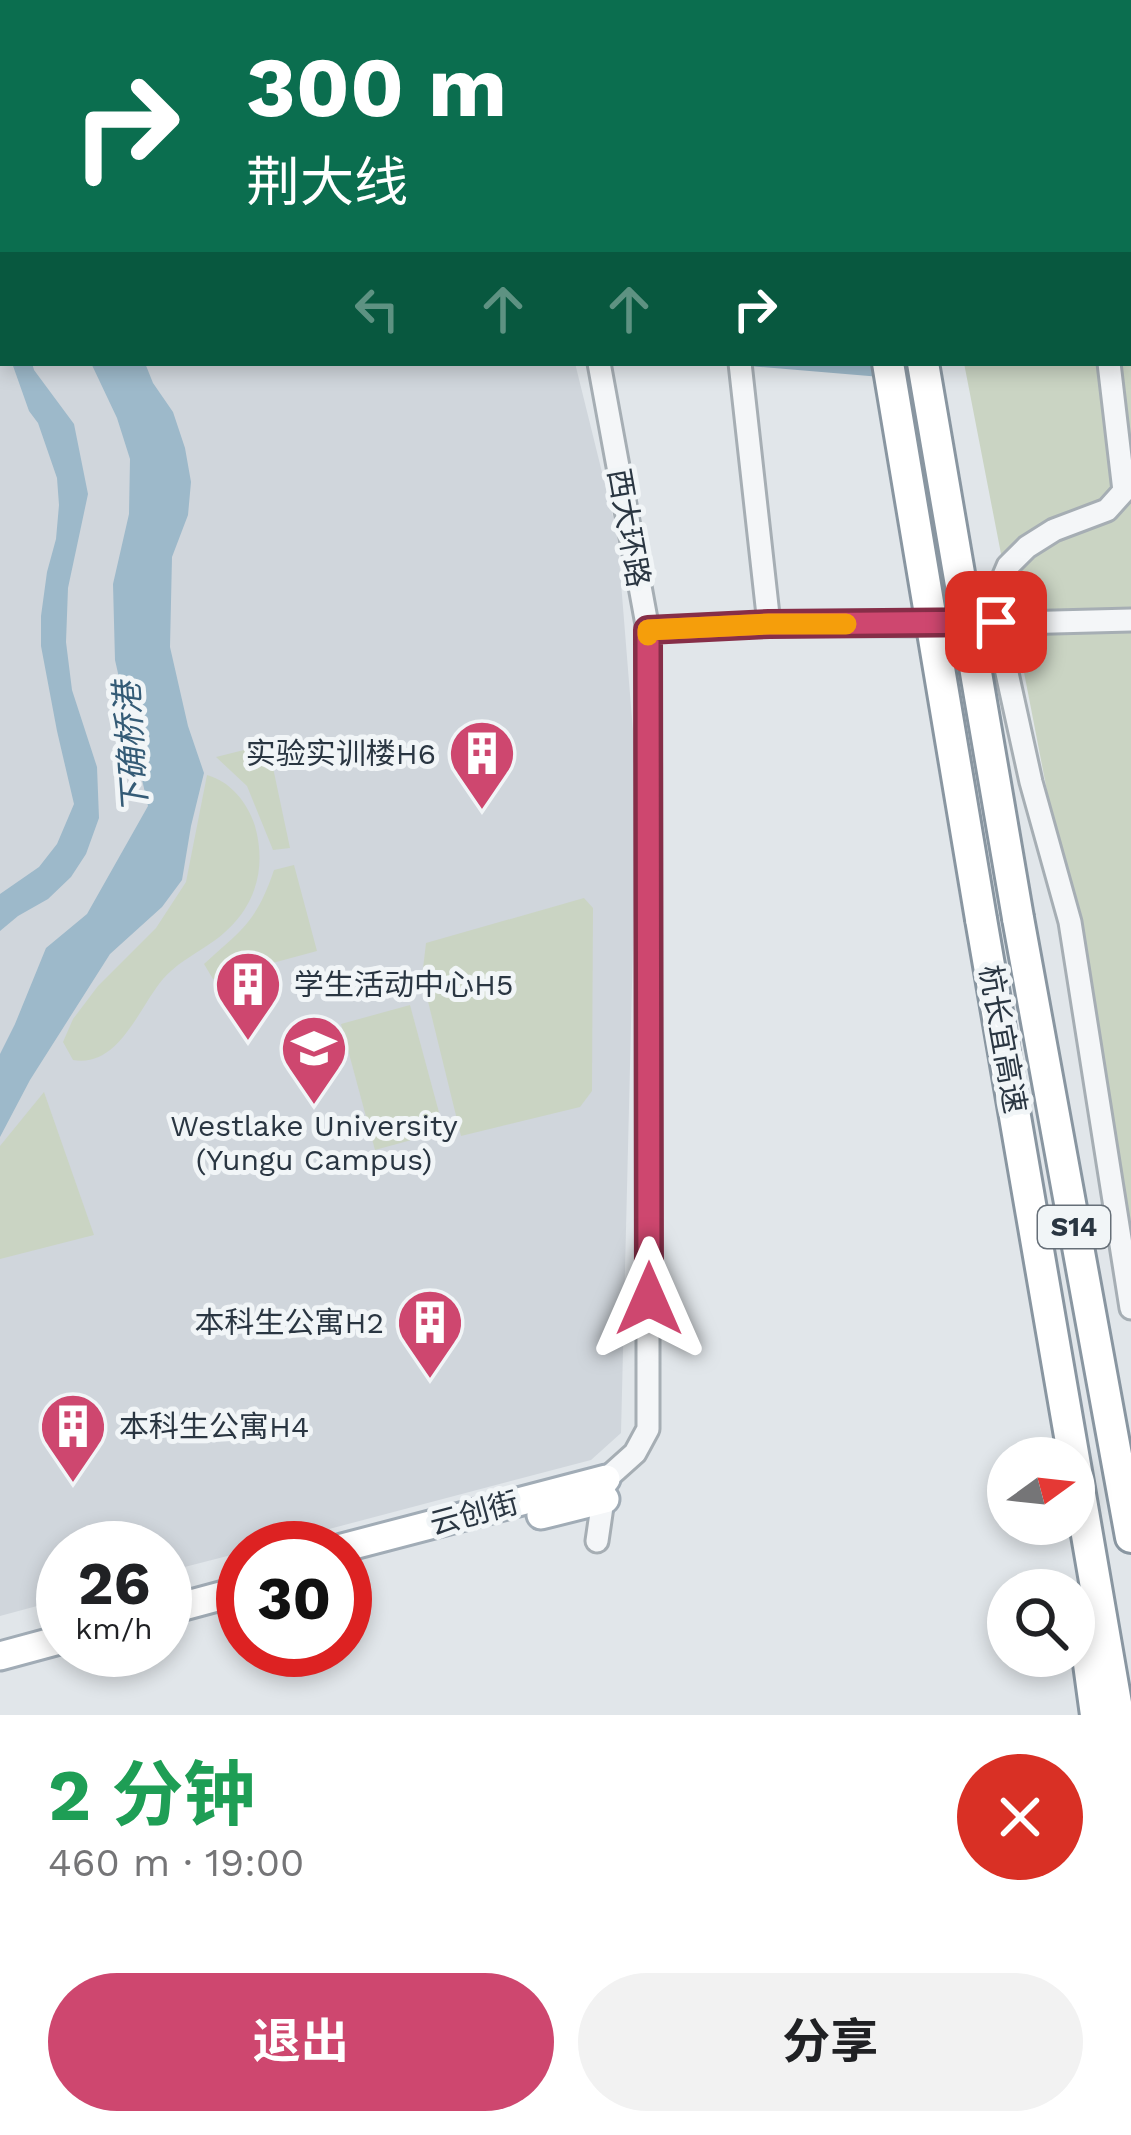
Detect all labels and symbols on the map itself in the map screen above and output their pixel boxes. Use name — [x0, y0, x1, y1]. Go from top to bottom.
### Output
street label: 西大环路 — [601, 466, 657, 590]
pin — [945, 571, 1047, 673]
water label: 下确桥港 — [107, 677, 155, 815]
building icon: 实验实训楼H6 — [447, 718, 517, 812]
place label: 实验实训楼H6 — [246, 736, 436, 771]
building icon: 学生活动中心H5 — [213, 949, 283, 1043]
street label: 杭长宜高速 — [973, 962, 1033, 1116]
place label: 学生活动中心H5 — [294, 967, 513, 1002]
school or university icon: Westlake University (Yungu Campus) — [279, 1013, 349, 1107]
place label: Westlake University (Yungu Campus) — [170, 1108, 458, 1177]
road number: S14 — [1038, 1206, 1110, 1248]
position arrow — [586, 1236, 712, 1362]
building icon: 本科生公寓H2 — [395, 1287, 465, 1381]
place label: 本科生公寓H2 — [194, 1305, 384, 1340]
building icon: 本科生公寓H4 — [38, 1391, 108, 1485]
place label: 本科生公寓H4 — [119, 1409, 309, 1444]
north arrow — [987, 1437, 1095, 1545]
street label: 云创街 — [426, 1484, 522, 1542]
speed limit sign: 30 — [216, 1521, 372, 1677]

